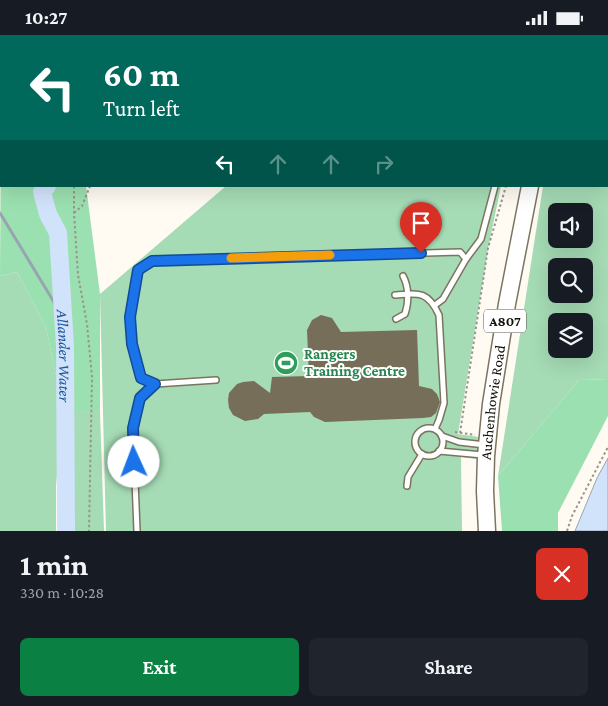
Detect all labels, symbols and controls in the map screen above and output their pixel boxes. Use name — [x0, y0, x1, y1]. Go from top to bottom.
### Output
text: 10:27 — [25, 7, 67, 28]
icon: left — [20, 55, 85, 120]
text: 60 m — [103, 55, 180, 94]
text: Turn left — [103, 96, 180, 121]
icon: left — [211, 150, 239, 178]
icon: ahead — [264, 150, 292, 178]
icon: ahead — [317, 150, 345, 178]
icon: right — [370, 150, 398, 178]
pin — [400, 202, 442, 253]
map controls — [548, 203, 593, 358]
button: sound — [548, 203, 593, 248]
icon: arrive — [407, 209, 435, 237]
button: search — [548, 258, 593, 303]
water label: Allander Water — [54, 308, 74, 402]
road number: A807 — [484, 309, 526, 333]
button: layers — [548, 313, 593, 358]
street label: Auchenhowie Road — [478, 344, 508, 461]
place label: Rangers Training Centre — [304, 346, 405, 379]
sports icon: Rangers Training Centre — [273, 350, 299, 376]
position arrow — [107, 435, 159, 487]
text: 1 min — [20, 548, 88, 581]
button: close — [536, 548, 588, 600]
text: 330 m · 10:28 — [20, 584, 104, 601]
button: Exit — [20, 638, 299, 696]
button: Share — [309, 638, 588, 696]

